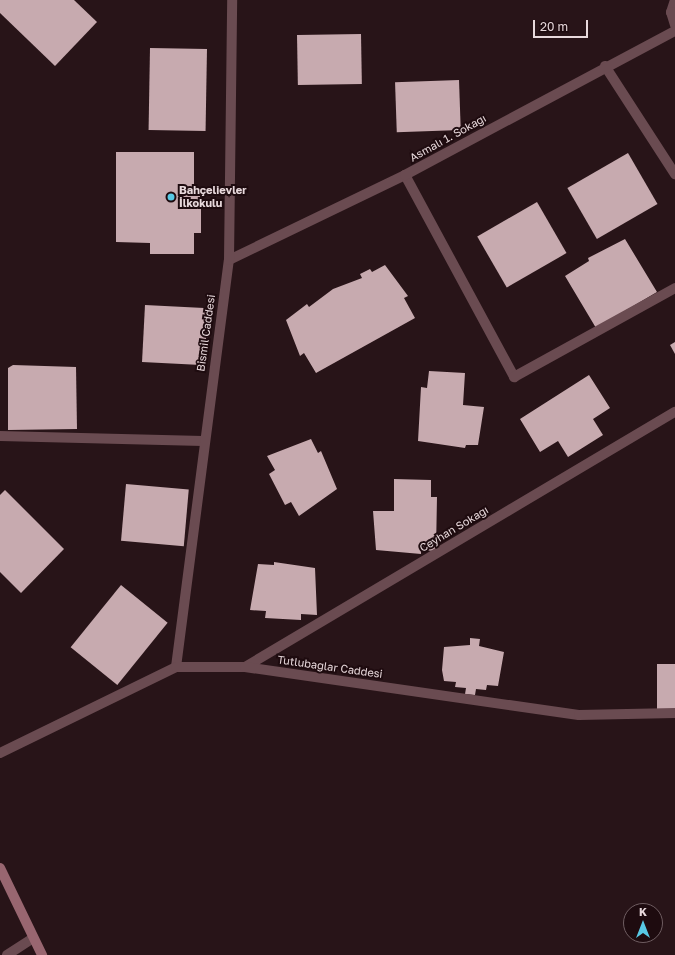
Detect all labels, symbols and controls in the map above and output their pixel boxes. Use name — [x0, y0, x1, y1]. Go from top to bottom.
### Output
scale bar — [535, 12, 590, 38]
text: 20 m — [540, 19, 568, 34]
street label: Asmalı 1. Sokağı — [407, 112, 489, 164]
place label: Bahçelievler İlkokulu — [179, 184, 247, 210]
marker: Bahçelievler İlkokulu — [166, 192, 176, 202]
street label: Bismil Caddesi — [194, 294, 218, 372]
street label: Ceyhan Sokağı — [417, 503, 491, 555]
street label: Tutlubağlar Caddesi — [277, 653, 383, 681]
north arrow — [623, 903, 663, 943]
text: K — [639, 905, 647, 918]

